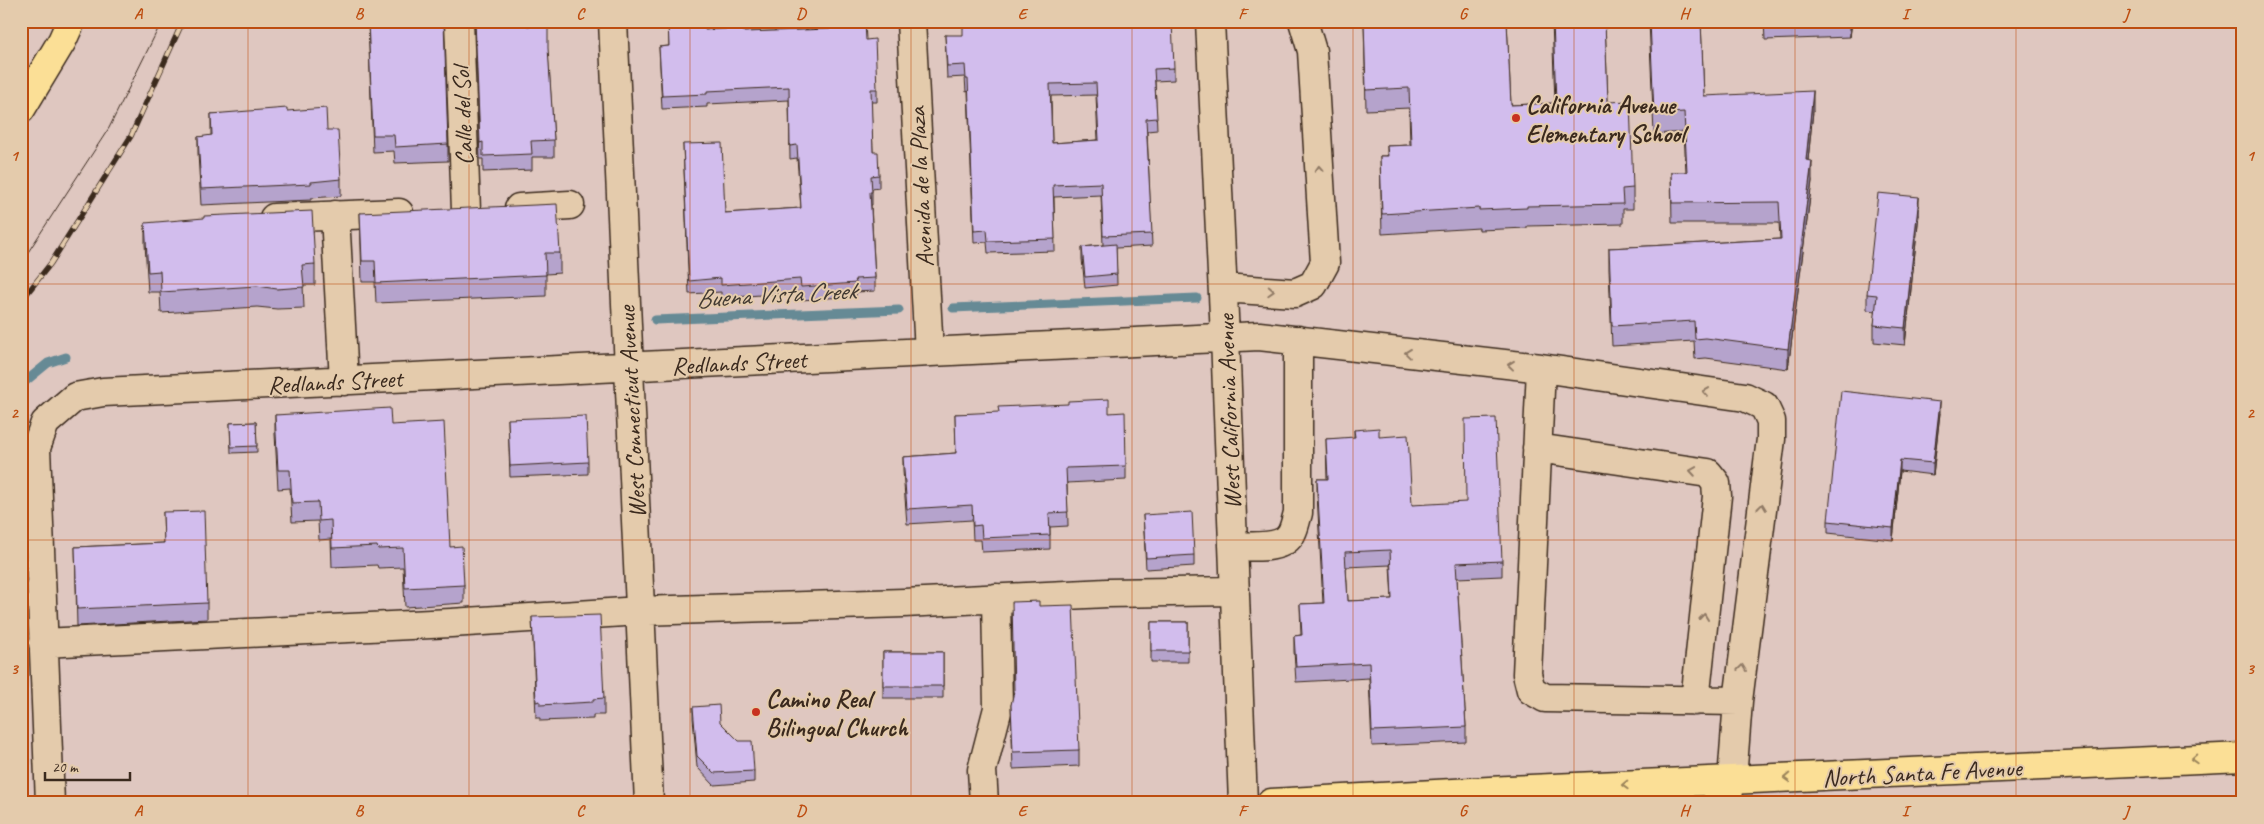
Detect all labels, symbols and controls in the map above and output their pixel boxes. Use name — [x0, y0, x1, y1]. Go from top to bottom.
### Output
text: A — [134, 4, 144, 24]
text: B — [355, 4, 365, 24]
text: C — [576, 4, 586, 24]
text: D — [796, 4, 807, 24]
text: E — [1018, 4, 1029, 24]
text: F — [1238, 4, 1249, 24]
text: G — [1459, 4, 1469, 24]
text: H — [1679, 4, 1691, 24]
text: I — [1902, 4, 1912, 24]
text: J — [2122, 4, 2131, 24]
street label: Calle del Sol — [445, 61, 481, 166]
place label: California Avenue Elementary School — [1526, 89, 1689, 150]
street label: Avenida de la Plaza — [901, 104, 941, 268]
marker: California Avenue Elementary School — [1510, 112, 1522, 124]
text: 1 — [10, 146, 19, 166]
text: 1 — [2246, 146, 2255, 166]
one-way arrow — [1314, 165, 1325, 173]
water label: Buena Vista Creek — [695, 274, 861, 315]
one-way arrow — [1267, 286, 1275, 297]
street label: West Connecticut Avenue — [610, 303, 654, 519]
street label: West California Avenue — [1210, 312, 1248, 510]
street label: Redlands Street — [671, 343, 810, 383]
one-way arrow — [1404, 348, 1412, 359]
one-way arrow — [1507, 360, 1515, 371]
street label: Redlands Street — [267, 362, 406, 402]
one-way arrow — [1702, 387, 1710, 398]
text: 2 — [10, 403, 19, 423]
text: 2 — [2246, 403, 2255, 423]
one-way arrow — [1689, 466, 1698, 476]
one-way arrow — [1756, 502, 1767, 510]
one-way arrow — [1698, 613, 1709, 621]
text: 3 — [10, 659, 19, 679]
text: 3 — [2246, 659, 2255, 679]
one-way arrow — [1736, 664, 1747, 672]
place label: Camino Real Bilingual Church — [766, 683, 909, 744]
marker: Camino Real Bilingual Church — [750, 706, 762, 718]
scale bar — [45, 749, 130, 781]
street label: North Santa Fe Avenue — [1822, 752, 2024, 794]
one-way arrow — [2190, 753, 2198, 764]
text: 20 m — [52, 758, 79, 777]
one-way arrow — [1783, 773, 1790, 783]
one-way arrow — [1620, 779, 1628, 790]
text: A — [134, 801, 144, 821]
text: B — [355, 801, 365, 821]
text: C — [576, 801, 586, 821]
text: D — [796, 801, 807, 821]
text: E — [1018, 801, 1029, 821]
text: F — [1238, 801, 1249, 821]
text: G — [1459, 801, 1469, 821]
text: H — [1679, 801, 1691, 821]
text: I — [1902, 801, 1912, 821]
text: J — [2122, 801, 2131, 821]

